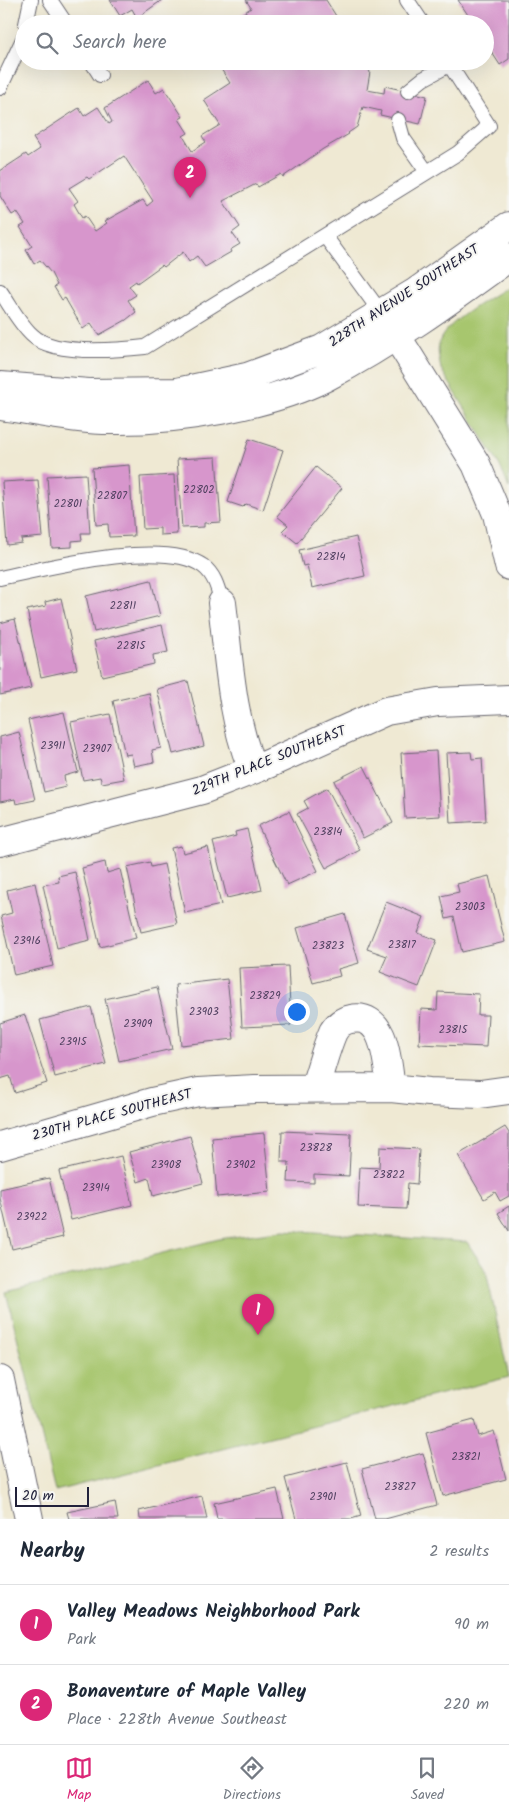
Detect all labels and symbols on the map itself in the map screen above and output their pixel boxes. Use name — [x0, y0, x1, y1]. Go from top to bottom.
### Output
pin: 2 — [174, 157, 206, 198]
street label: 228TH AVENUE SOUTHEAST — [324, 238, 485, 353]
house number: 22802 — [183, 481, 215, 499]
house number: 22807 — [97, 487, 128, 505]
house number: 22801 — [54, 495, 82, 513]
house number: 22814 — [317, 548, 345, 566]
house number: 22811 — [110, 597, 136, 615]
house number: 22815 — [117, 637, 146, 655]
street label: 229TH PLACE SOUTHEAST — [189, 719, 351, 802]
house number: 23911 — [41, 737, 65, 755]
house number: 23907 — [83, 740, 112, 758]
house number: 23814 — [314, 823, 342, 841]
house number: 23003 — [455, 898, 485, 916]
house number: 23916 — [13, 932, 41, 950]
house number: 23817 — [388, 936, 417, 954]
house number: 23823 — [312, 937, 344, 955]
house number: 23829 — [249, 987, 281, 1005]
your location — [284, 999, 310, 1025]
house number: 23903 — [189, 1003, 219, 1021]
house number: 23909 — [124, 1015, 153, 1033]
house number: 23815 — [439, 1021, 468, 1039]
house number: 23915 — [59, 1033, 88, 1051]
street label: 230TH PLACE SOUTHEAST — [30, 1083, 196, 1147]
house number: 23828 — [300, 1139, 333, 1157]
house number: 23908 — [151, 1156, 181, 1174]
house number: 23902 — [226, 1156, 256, 1174]
house number: 23822 — [373, 1166, 405, 1184]
house number: 23914 — [82, 1179, 110, 1197]
house number: 23922 — [17, 1208, 47, 1226]
pin: 1 — [242, 1294, 274, 1335]
house number: 23821 — [451, 1448, 481, 1466]
house number: 23827 — [385, 1478, 416, 1496]
scale bar — [15, 1484, 89, 1507]
house number: 23901 — [310, 1488, 337, 1506]

